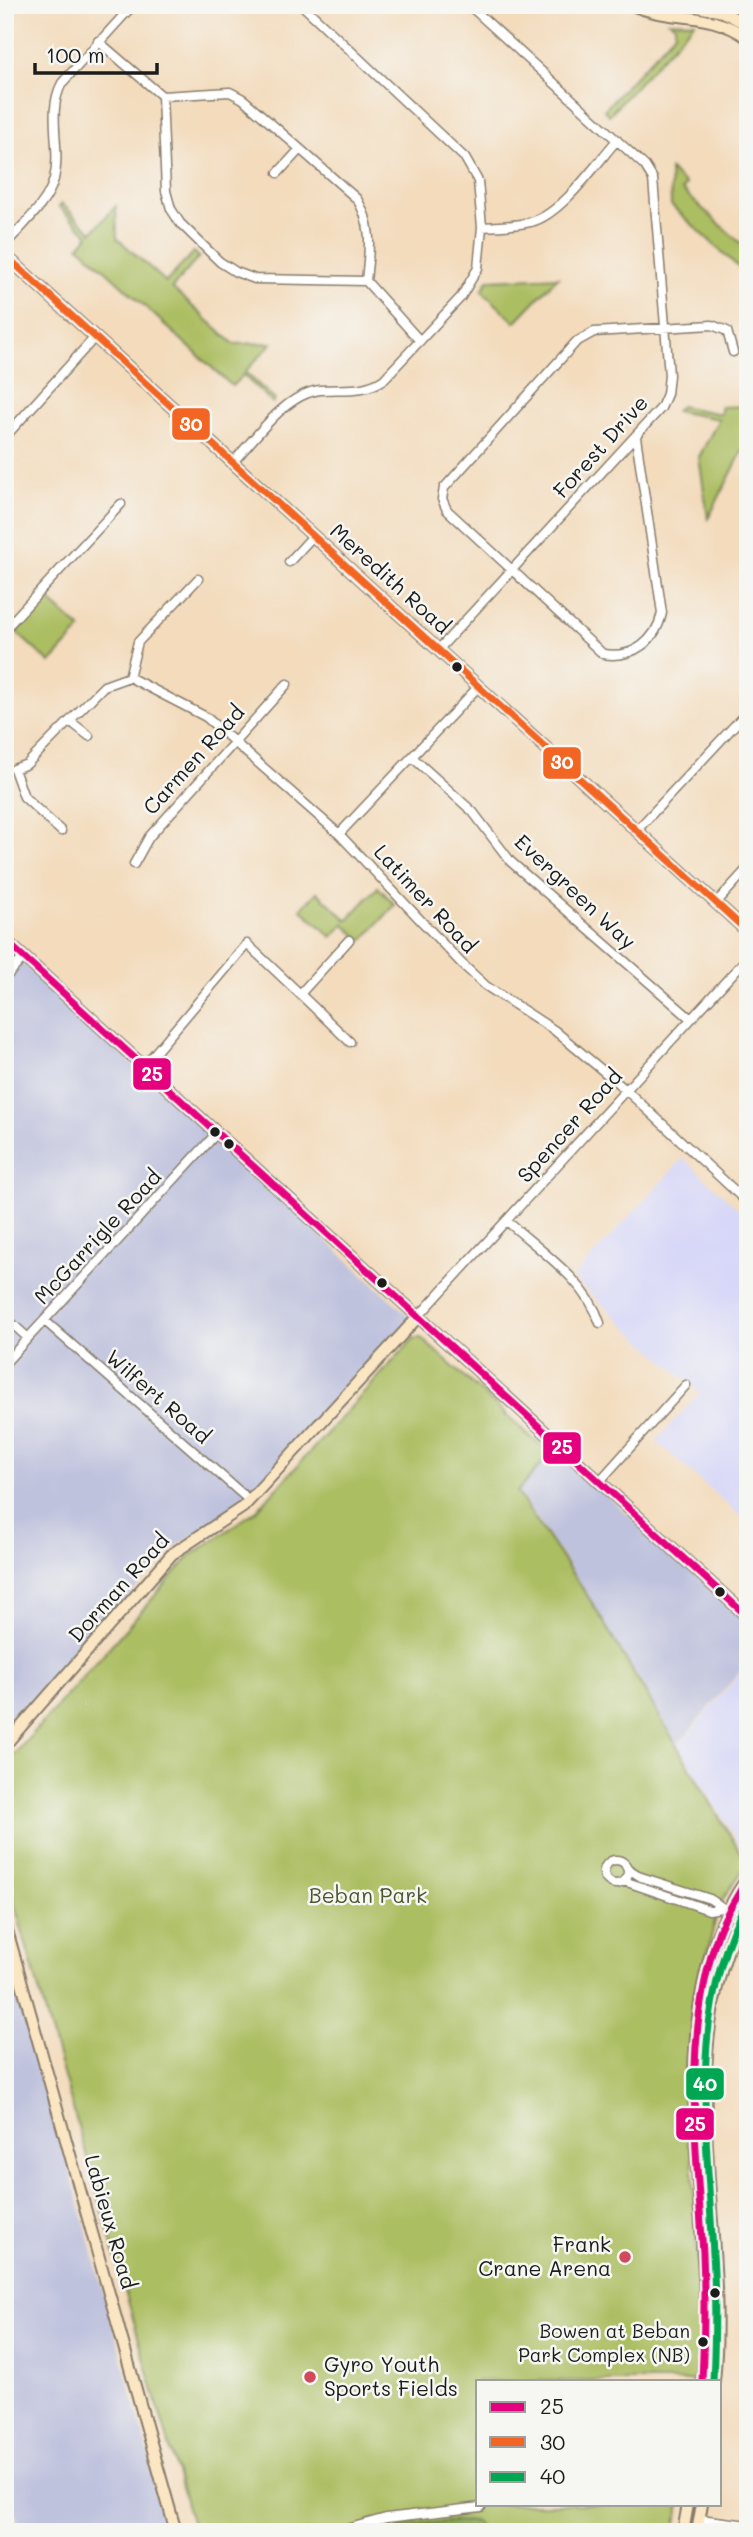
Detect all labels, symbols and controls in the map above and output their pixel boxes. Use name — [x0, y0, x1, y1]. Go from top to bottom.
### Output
scale bar — [35, 32, 158, 76]
text: 100 m — [46, 41, 105, 68]
street label: Forest Drive — [547, 389, 653, 503]
line badge: 30 — [171, 407, 211, 441]
text: 30 — [179, 411, 203, 436]
street label: Meredith Road — [325, 517, 457, 639]
unlabelled marker — [450, 660, 464, 674]
street label: Carmen Road — [136, 698, 249, 820]
line badge: 30 — [542, 746, 582, 780]
text: 30 — [550, 749, 574, 774]
street label: Evergreen Way — [510, 828, 642, 954]
street label: Latimer Road — [369, 838, 483, 958]
line badge: 25 — [132, 1057, 172, 1091]
text: 25 — [141, 1061, 163, 1086]
street label: Spencer Road — [511, 1062, 627, 1188]
unlabelled marker — [208, 1125, 222, 1139]
unlabelled marker — [222, 1137, 236, 1151]
street label: McGarrigle Road — [27, 1163, 166, 1309]
unlabelled marker — [375, 1276, 389, 1290]
street label: Wilfert Road — [101, 1343, 217, 1449]
line badge: 25 — [542, 1431, 582, 1465]
text: 25 — [551, 1434, 573, 1459]
street label: Dorman Road — [62, 1527, 174, 1647]
unlabelled marker — [713, 1585, 727, 1599]
park label: Beban Park — [309, 1881, 427, 1908]
line badge: 40 — [685, 2067, 725, 2101]
text: 40 — [693, 2071, 717, 2096]
line badge: 25 — [675, 2107, 715, 2141]
text: 25 — [684, 2111, 706, 2136]
street label: Labieux Road — [79, 2151, 143, 2292]
place label: Frank Crane Arena — [478, 2230, 611, 2281]
marker: Frank Crane Arena — [617, 2249, 633, 2265]
unlabelled marker — [708, 2286, 722, 2300]
place label: Bowen at Beban Park Complex (NB) — [518, 2318, 690, 2367]
marker: Bowen at Beban Park Complex (NB) — [696, 2335, 710, 2349]
place label: Gyro Youth Sports Fields — [324, 2350, 458, 2401]
marker: Gyro Youth Sports Fields — [302, 2369, 318, 2385]
legend — [476, 2380, 722, 2506]
text: 25 — [540, 2392, 564, 2419]
text: 30 — [540, 2428, 565, 2455]
text: 40 — [540, 2462, 565, 2489]

